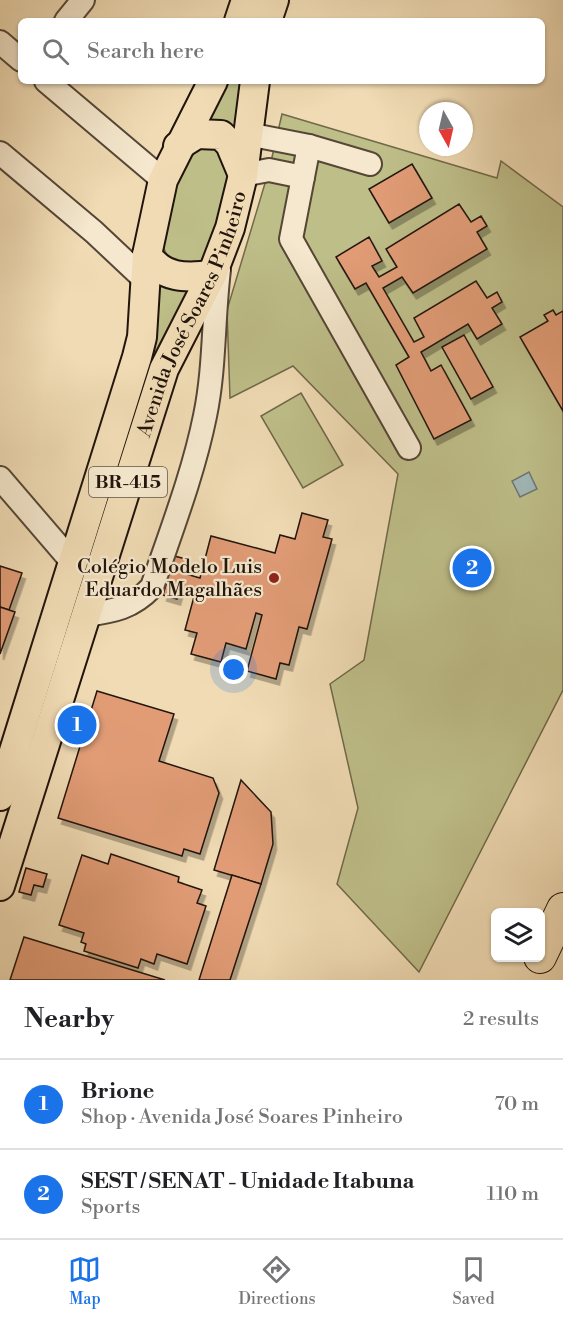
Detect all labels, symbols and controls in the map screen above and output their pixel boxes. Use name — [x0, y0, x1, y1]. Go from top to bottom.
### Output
search box — [18, 18, 545, 84]
icon: search — [39, 35, 72, 68]
text: Search here — [87, 38, 204, 65]
north arrow — [419, 102, 473, 156]
street label: Avenida José Soares Pinheiro — [132, 189, 253, 441]
road number: BR-415 — [89, 467, 167, 497]
pin: 2 — [452, 546, 492, 590]
place label: Colégio Modelo Luis Eduardo Magalhães — [77, 555, 262, 603]
marker: Colégio Modelo Luis Eduardo Magalhães — [267, 571, 281, 585]
your location — [219, 655, 248, 684]
pin: 1 — [58, 702, 97, 748]
map controls — [491, 908, 545, 962]
button: layers — [491, 908, 545, 962]
text: Nearby — [24, 1003, 114, 1035]
text: 2 results — [463, 1007, 539, 1032]
text: Brione — [81, 1078, 154, 1105]
text: 1 — [39, 1092, 48, 1117]
text: 70 m — [495, 1092, 539, 1117]
text: Shop · Avenida José Soares Pinheiro — [81, 1105, 403, 1130]
text: SEST / SENAT - Unidade Itabuna — [81, 1168, 414, 1195]
text: 2 — [37, 1182, 50, 1207]
text: 110 m — [487, 1182, 539, 1207]
text: Sports — [81, 1195, 140, 1220]
tab: Map — [68, 1253, 101, 1309]
tab: Directions — [238, 1253, 316, 1309]
tab: Saved — [452, 1253, 495, 1309]

